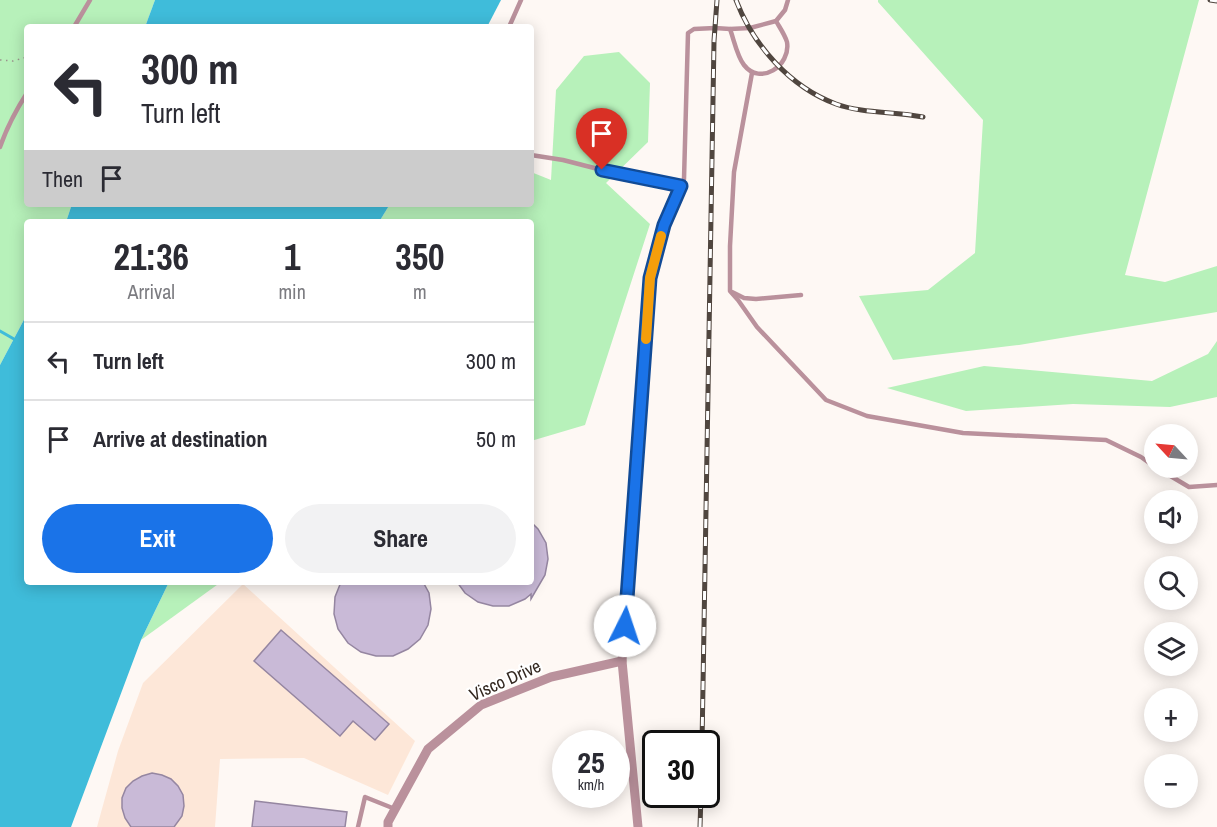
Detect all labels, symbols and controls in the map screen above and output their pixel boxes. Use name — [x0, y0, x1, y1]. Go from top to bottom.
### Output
text: 300 m — [141, 41, 239, 97]
icon: left — [42, 48, 120, 126]
text: Turn left — [141, 95, 220, 131]
pin — [576, 108, 627, 170]
icon: arrive — [585, 117, 618, 150]
icon: arrive — [95, 162, 128, 195]
text: Then — [42, 164, 83, 194]
text: 21:36 — [113, 233, 189, 281]
text: 1 — [284, 233, 300, 281]
text: 350 — [395, 233, 445, 281]
text: Arrival — [128, 278, 175, 305]
text: min — [278, 278, 306, 305]
text: m — [413, 278, 427, 305]
icon: left — [42, 345, 75, 378]
text: Turn left — [93, 346, 164, 376]
text: 300 m — [466, 346, 516, 376]
icon: arrive — [42, 423, 75, 456]
text: Arrive at destination — [93, 424, 267, 454]
text: 50 m — [476, 424, 516, 454]
north arrow — [1144, 424, 1198, 478]
map controls — [1144, 424, 1198, 808]
button: sound — [1144, 490, 1198, 544]
button: Exit — [42, 504, 273, 573]
button: Share — [285, 504, 516, 573]
button: search — [1144, 556, 1198, 610]
position arrow — [593, 594, 657, 658]
button: layers — [1144, 622, 1198, 676]
street label: Visco Drive — [465, 653, 545, 707]
button: + — [1144, 688, 1198, 742]
speed limit sign: 30 — [642, 730, 720, 808]
text: 25 — [577, 742, 605, 782]
button: − — [1144, 754, 1198, 808]
text: km/h — [578, 774, 604, 795]

